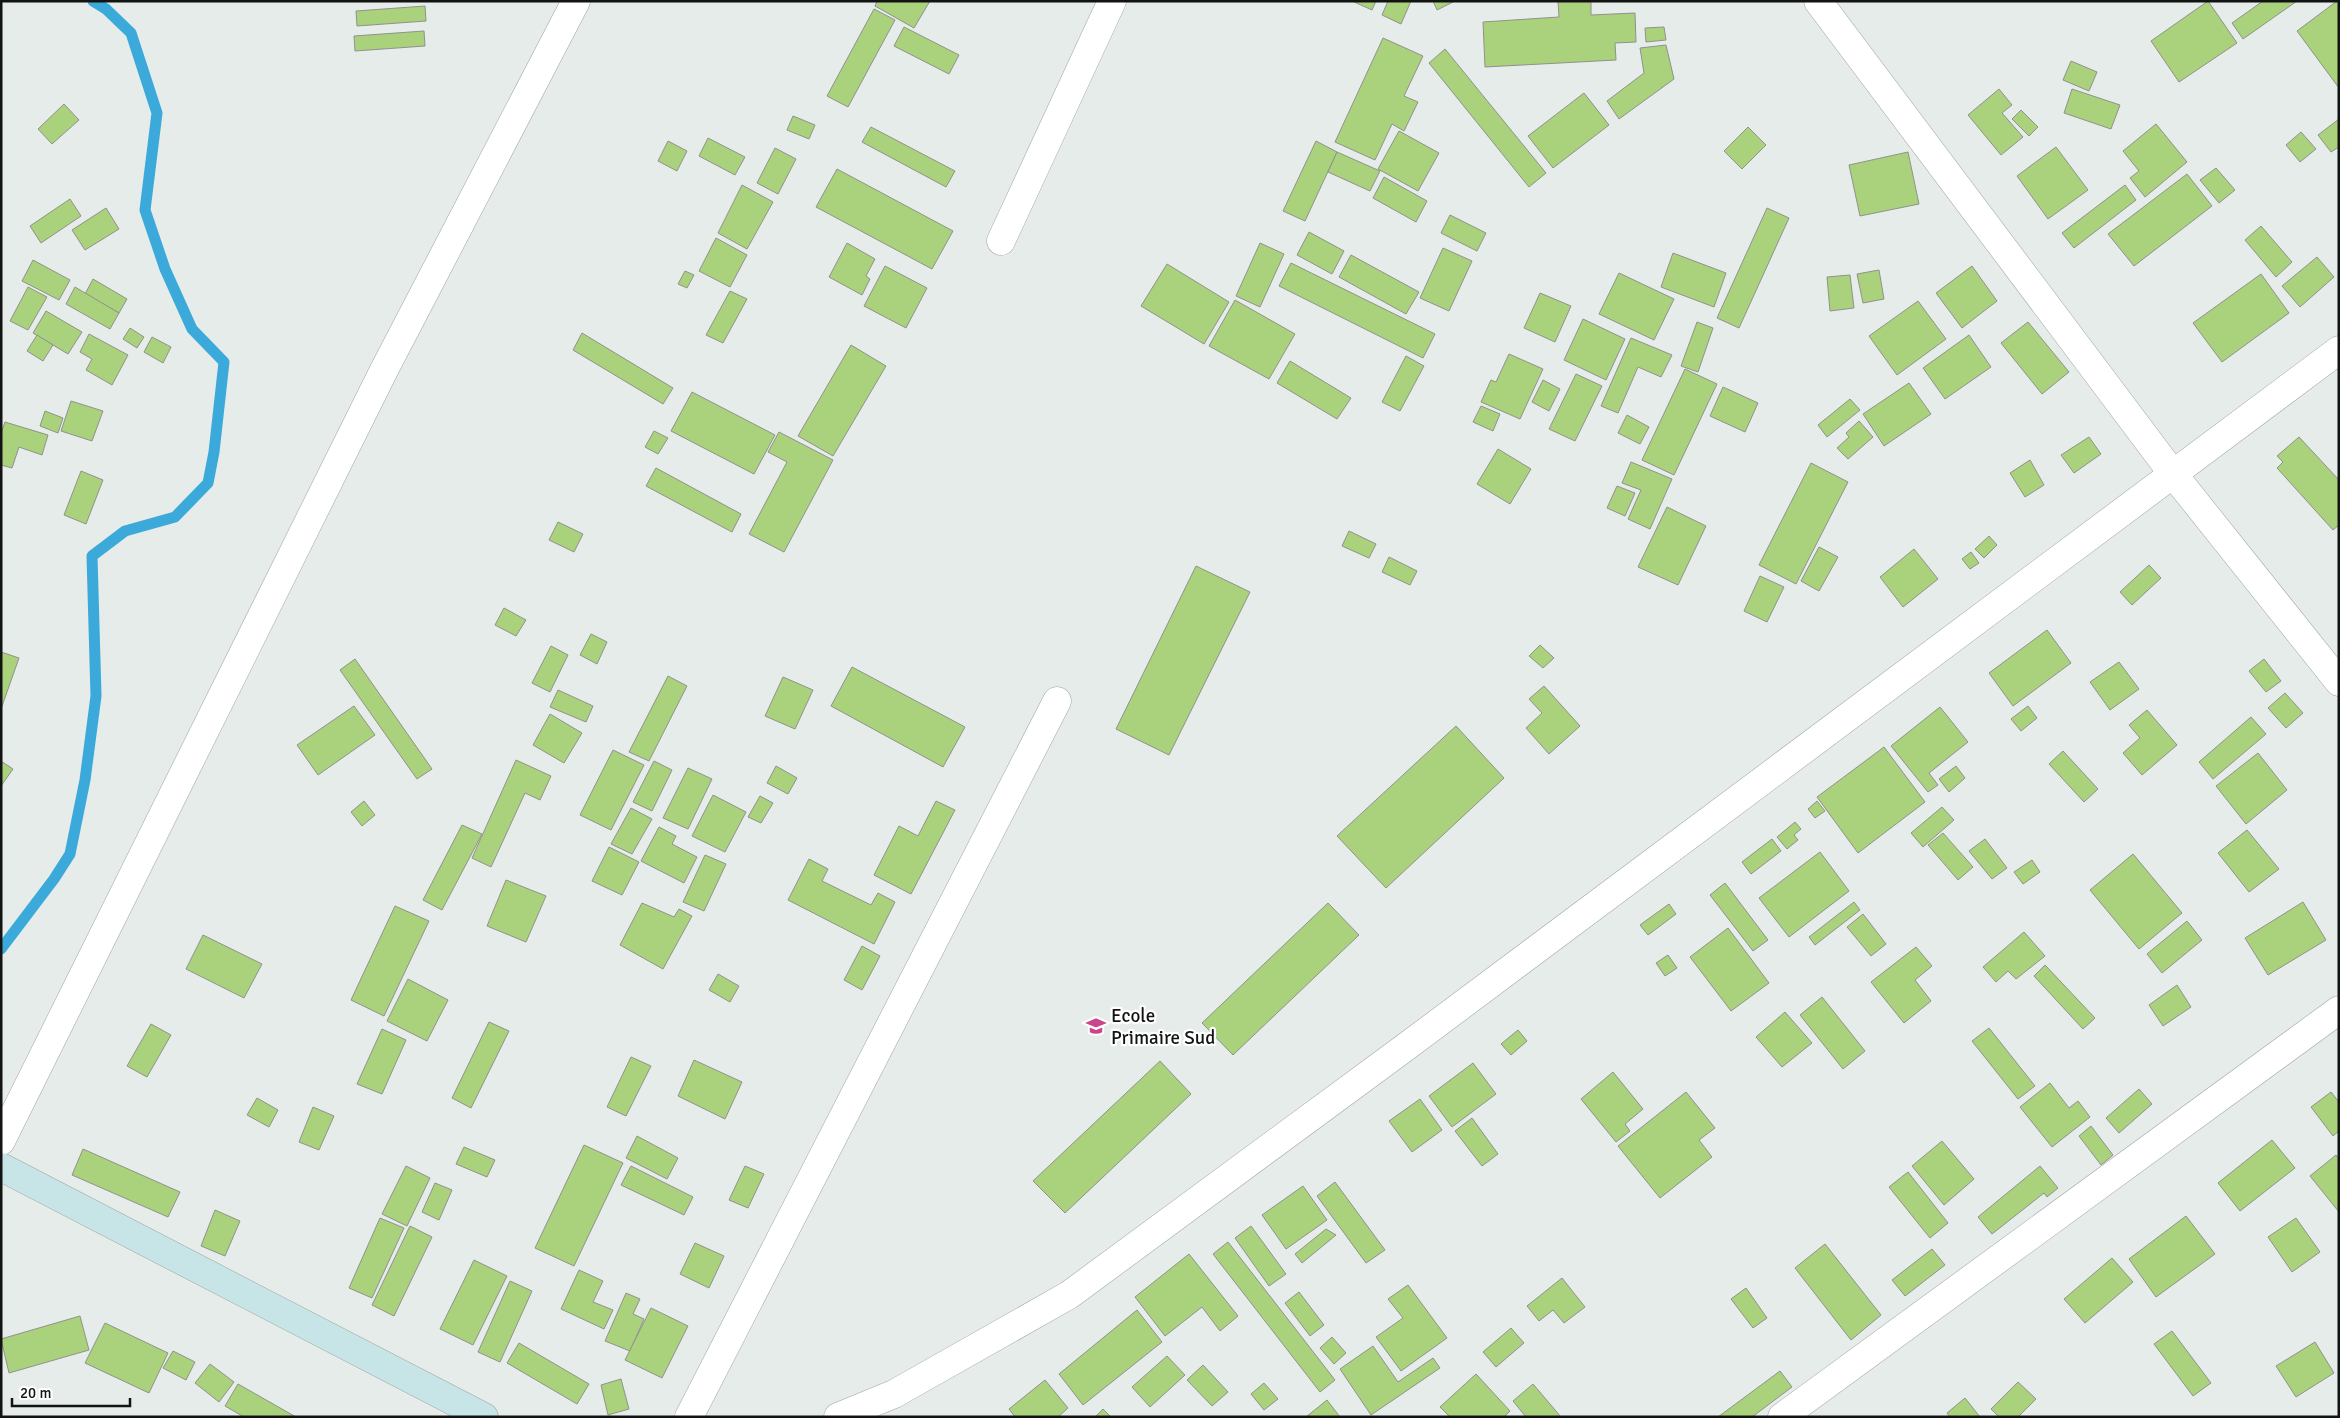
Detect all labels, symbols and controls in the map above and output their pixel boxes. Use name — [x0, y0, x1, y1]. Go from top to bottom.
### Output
place label: Ecole Primaire Sud — [1111, 1004, 1215, 1050]
school or university icon: Ecole Primaire Sud — [1085, 1015, 1107, 1037]
scale bar — [12, 1376, 130, 1408]
text: 20 m — [20, 1384, 51, 1402]

